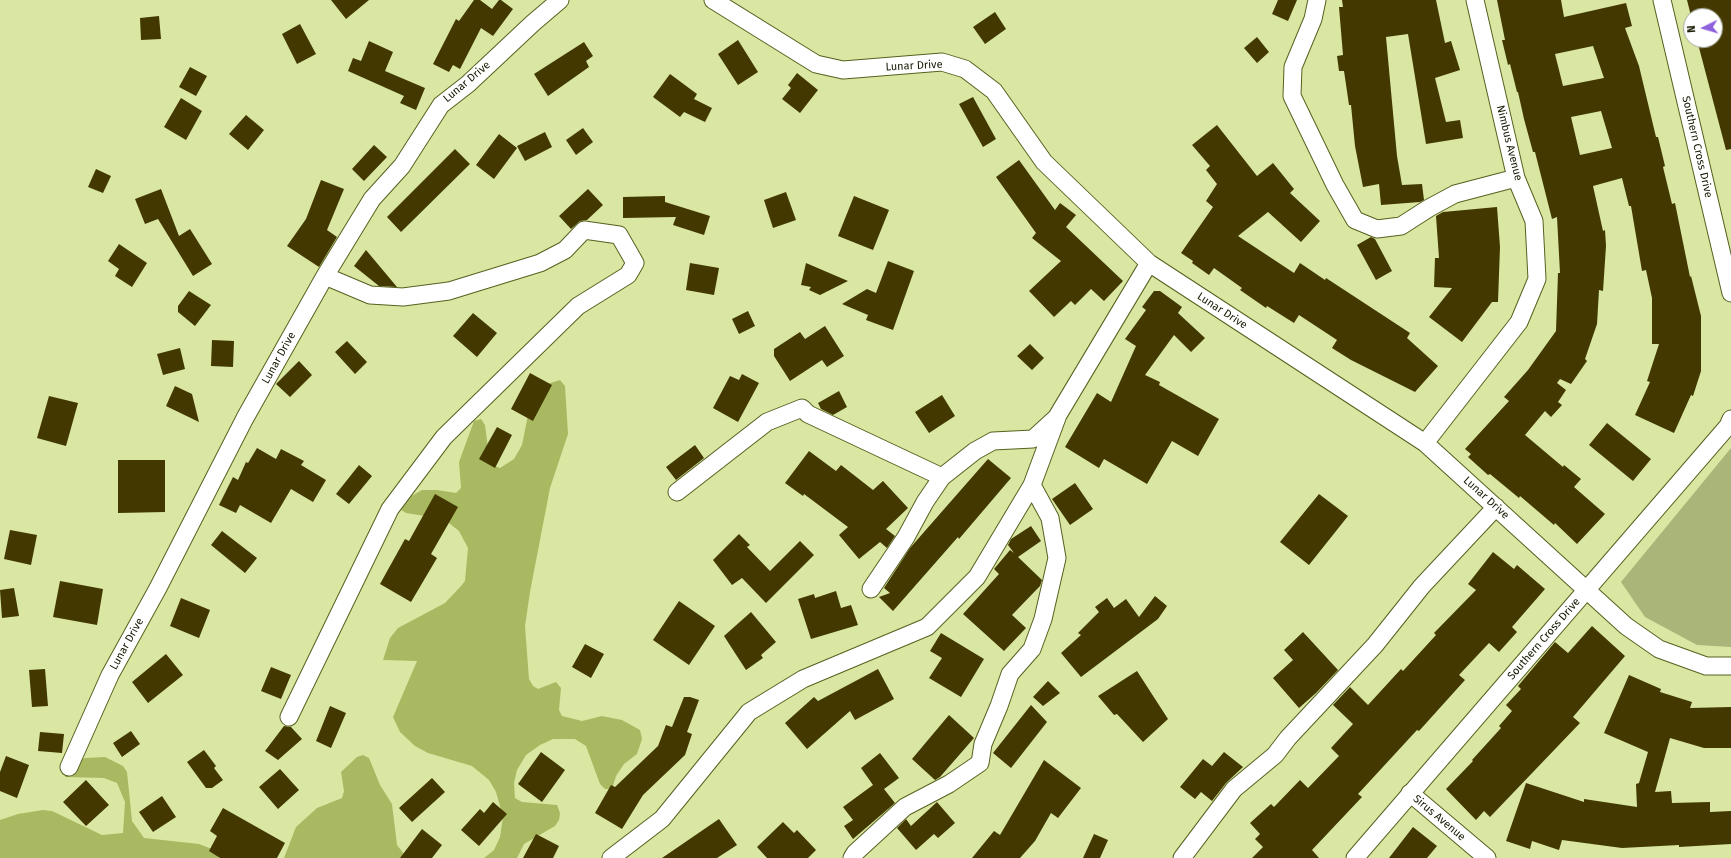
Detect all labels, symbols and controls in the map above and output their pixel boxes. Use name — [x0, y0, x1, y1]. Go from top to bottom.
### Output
north arrow — [1683, 8, 1723, 48]
text: N — [1685, 25, 1698, 33]
street label: Lunar Drive — [885, 58, 943, 74]
street label: Lunar Drive — [441, 59, 493, 105]
street label: Southern Cross Drive — [1679, 95, 1715, 199]
street label: Nimbus Avenue — [1493, 104, 1525, 182]
street label: Lunar Drive — [1194, 290, 1250, 332]
street label: Lunar Drive — [259, 330, 299, 386]
street label: Lunar Drive — [1460, 474, 1512, 522]
street label: Southern Cross Drive — [1505, 595, 1583, 683]
street label: Lunar Drive — [107, 616, 147, 672]
street label: Sirus Avenue — [1410, 792, 1468, 844]

